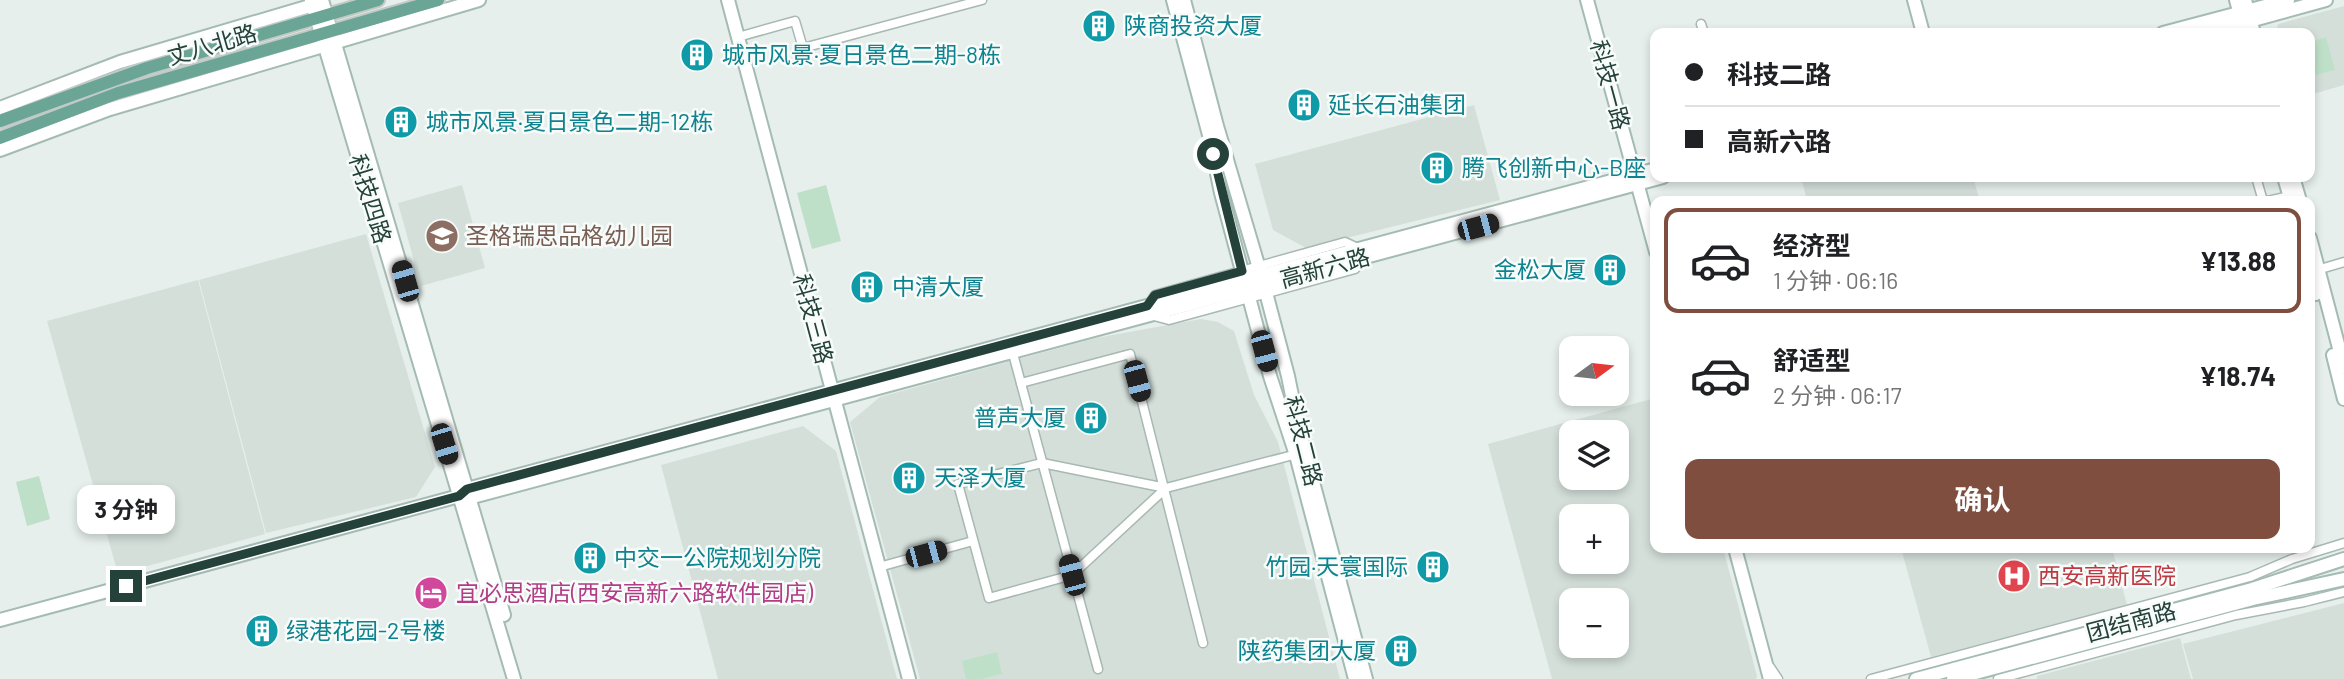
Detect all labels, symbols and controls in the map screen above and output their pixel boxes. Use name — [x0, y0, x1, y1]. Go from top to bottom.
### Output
building icon: 陕商投资大厦 — [1080, 7, 1118, 45]
place label: 陕商投资大厦 — [1124, 11, 1262, 39]
street label: 丈八北路 — [164, 18, 260, 70]
building icon: 城市风景·夏日景色二期-8栋 — [678, 36, 716, 74]
street label: 科技一路 — [1586, 37, 1636, 133]
place label: 城市风景·夏日景色二期-8栋 — [722, 40, 1001, 68]
text: 科技二路 — [1727, 58, 1831, 89]
building icon: 延长石油集团 — [1285, 86, 1323, 124]
place label: 延长石油集团 — [1328, 90, 1466, 118]
building icon: 城市风景·夏日景色二期-12栋 — [382, 103, 420, 141]
place label: 城市风景·夏日景色二期-12栋 — [426, 107, 713, 135]
text: 高新六路 — [1727, 125, 1831, 156]
route start — [1197, 138, 1229, 170]
building icon: 腾飞创新中心-B座 — [1418, 149, 1456, 187]
street label: 科技四路 — [344, 151, 398, 247]
place label: 腾飞创新中心-B座 — [1462, 153, 1646, 181]
car — [1455, 211, 1502, 243]
school or university icon: 圣格瑞思品格幼儿园 — [423, 217, 461, 255]
place label: 圣格瑞思品格幼儿园 — [466, 221, 673, 249]
icon: car — [1689, 229, 1752, 292]
text: 经济型 — [1773, 229, 1851, 260]
street label: 高新六路 — [1277, 242, 1373, 292]
text: ¥13.88 — [2200, 245, 2276, 276]
building icon: 金松大厦 — [1591, 251, 1629, 289]
place label: 金松大厦 — [1494, 255, 1586, 283]
car — [390, 258, 421, 304]
text: 1 分钟 · 06:16 — [1773, 266, 1898, 294]
building icon: 中清大厦 — [848, 268, 886, 306]
street label: 科技三路 — [789, 271, 839, 367]
place label: 中清大厦 — [892, 272, 984, 300]
car — [1249, 328, 1280, 374]
north arrow — [1559, 336, 1629, 406]
map controls — [1559, 336, 1629, 658]
icon: car — [1689, 344, 1752, 407]
text: 舒适型 — [1773, 344, 1851, 375]
car — [1122, 358, 1153, 404]
text: ¥18.74 — [2199, 360, 2276, 391]
text: 2 分钟 · 06:17 — [1773, 381, 1902, 409]
street label: 科技二路 — [1279, 393, 1329, 489]
building icon: 普声大厦 — [1072, 399, 1110, 437]
place label: 普声大厦 — [974, 403, 1066, 431]
button: layers — [1559, 420, 1629, 490]
car — [428, 421, 461, 467]
building icon: 天泽大厦 — [890, 459, 928, 497]
button: 确认 — [1685, 459, 2280, 539]
place label: 天泽大厦 — [934, 463, 1026, 491]
callout: 3 分钟 — [77, 484, 175, 534]
text: 3 分钟 — [94, 495, 158, 523]
button: + — [1559, 504, 1629, 574]
car — [903, 538, 950, 570]
building icon: 中交一公院规划分院 — [571, 539, 609, 577]
place label: 中交一公院规划分院 — [614, 543, 821, 571]
building icon: 竹园·天寰国际 — [1414, 548, 1452, 586]
car — [1057, 552, 1088, 598]
place label: 竹园·天寰国际 — [1265, 552, 1408, 580]
hospital icon: 西安高新医院 — [1995, 557, 2033, 595]
place label: 西安高新医院 — [2038, 561, 2176, 589]
route end — [110, 570, 142, 602]
hotel icon: 宜必思酒店(西安高新六路软件园店) — [412, 574, 450, 612]
place label: 宜必思酒店(西安高新六路软件园店) — [456, 578, 814, 606]
button: − — [1559, 588, 1629, 658]
street label: 团结南路 — [2083, 596, 2179, 646]
building icon: 绿港花园-2号楼 — [243, 612, 281, 650]
place label: 绿港花园-2号楼 — [286, 616, 445, 644]
building icon: 陕药集团大厦 — [1382, 632, 1420, 670]
place label: 陕药集团大厦 — [1238, 636, 1376, 664]

